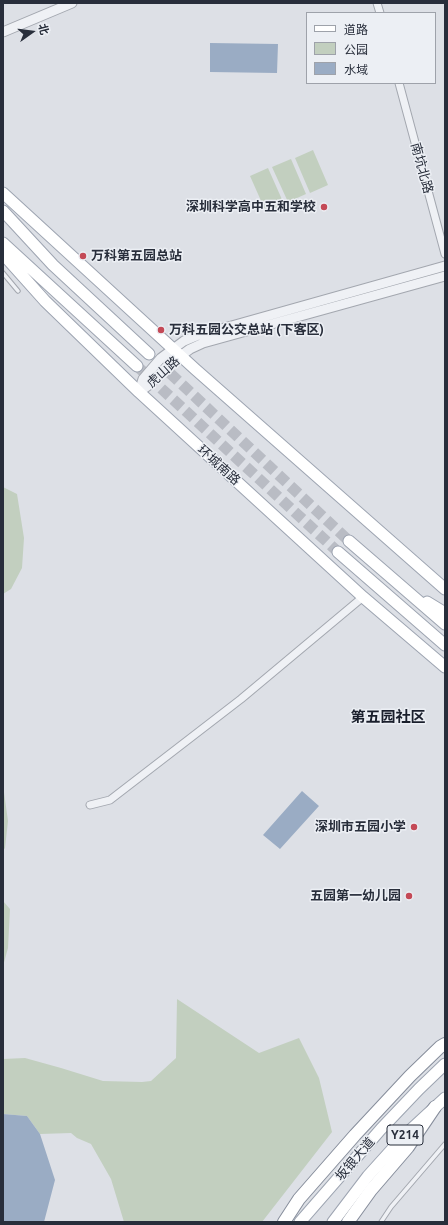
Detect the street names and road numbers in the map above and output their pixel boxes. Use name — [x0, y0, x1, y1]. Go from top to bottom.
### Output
street label: 南坑北路 — [408, 141, 436, 195]
street label: 虎山路 — [143, 353, 183, 391]
street label: 环城南路 — [194, 442, 244, 488]
road number: Y214 — [387, 1125, 423, 1145]
street label: 坂银大道 — [332, 1134, 378, 1184]

